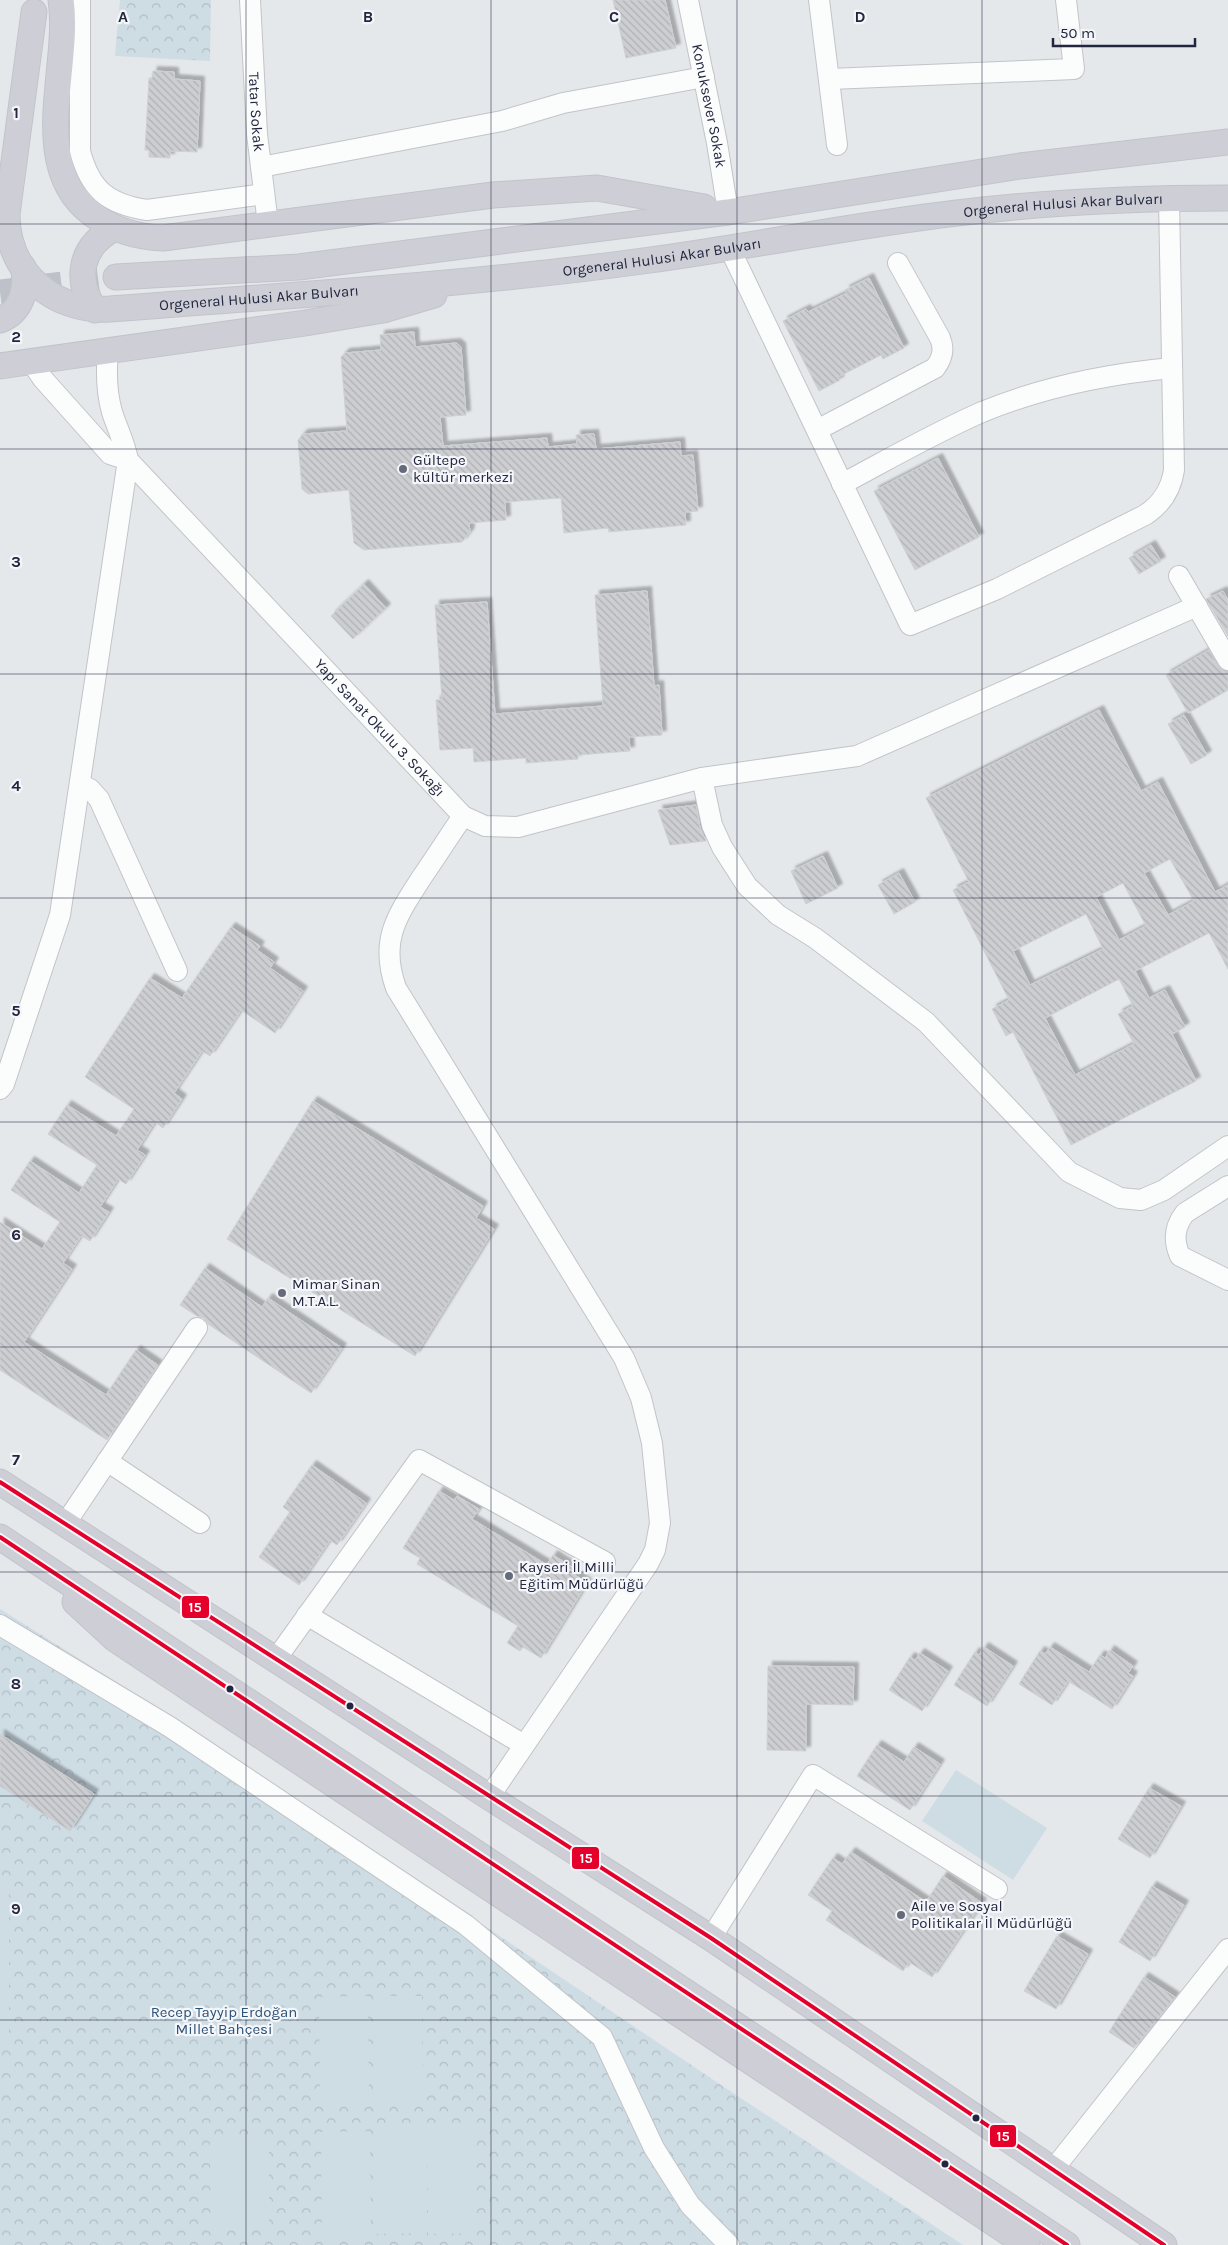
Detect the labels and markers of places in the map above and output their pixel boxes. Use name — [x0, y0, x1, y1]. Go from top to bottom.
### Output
place label: Gültepe kültür merkezi — [413, 451, 513, 486]
marker: Gültepe kültür merkezi — [397, 463, 409, 475]
place label: Mimar Sinan M.T.A.L. — [292, 1275, 380, 1310]
marker: Mimar Sinan M.T.A.L. — [276, 1287, 288, 1299]
place label: Kayseri İl Milli Eğitim Müdürlüğü — [519, 1558, 644, 1593]
marker: Kayseri İl Milli Eğitim Müdürlüğü — [503, 1570, 515, 1582]
unlabelled marker — [225, 1684, 235, 1694]
unlabelled marker — [345, 1701, 355, 1711]
place label: Aile ve Sosyal Politikalar İl Müdürlüğü — [911, 1897, 1072, 1932]
marker: Aile ve Sosyal Politikalar İl Müdürlüğü — [895, 1909, 907, 1921]
unlabelled marker — [971, 2113, 981, 2123]
unlabelled marker — [940, 2159, 950, 2169]

